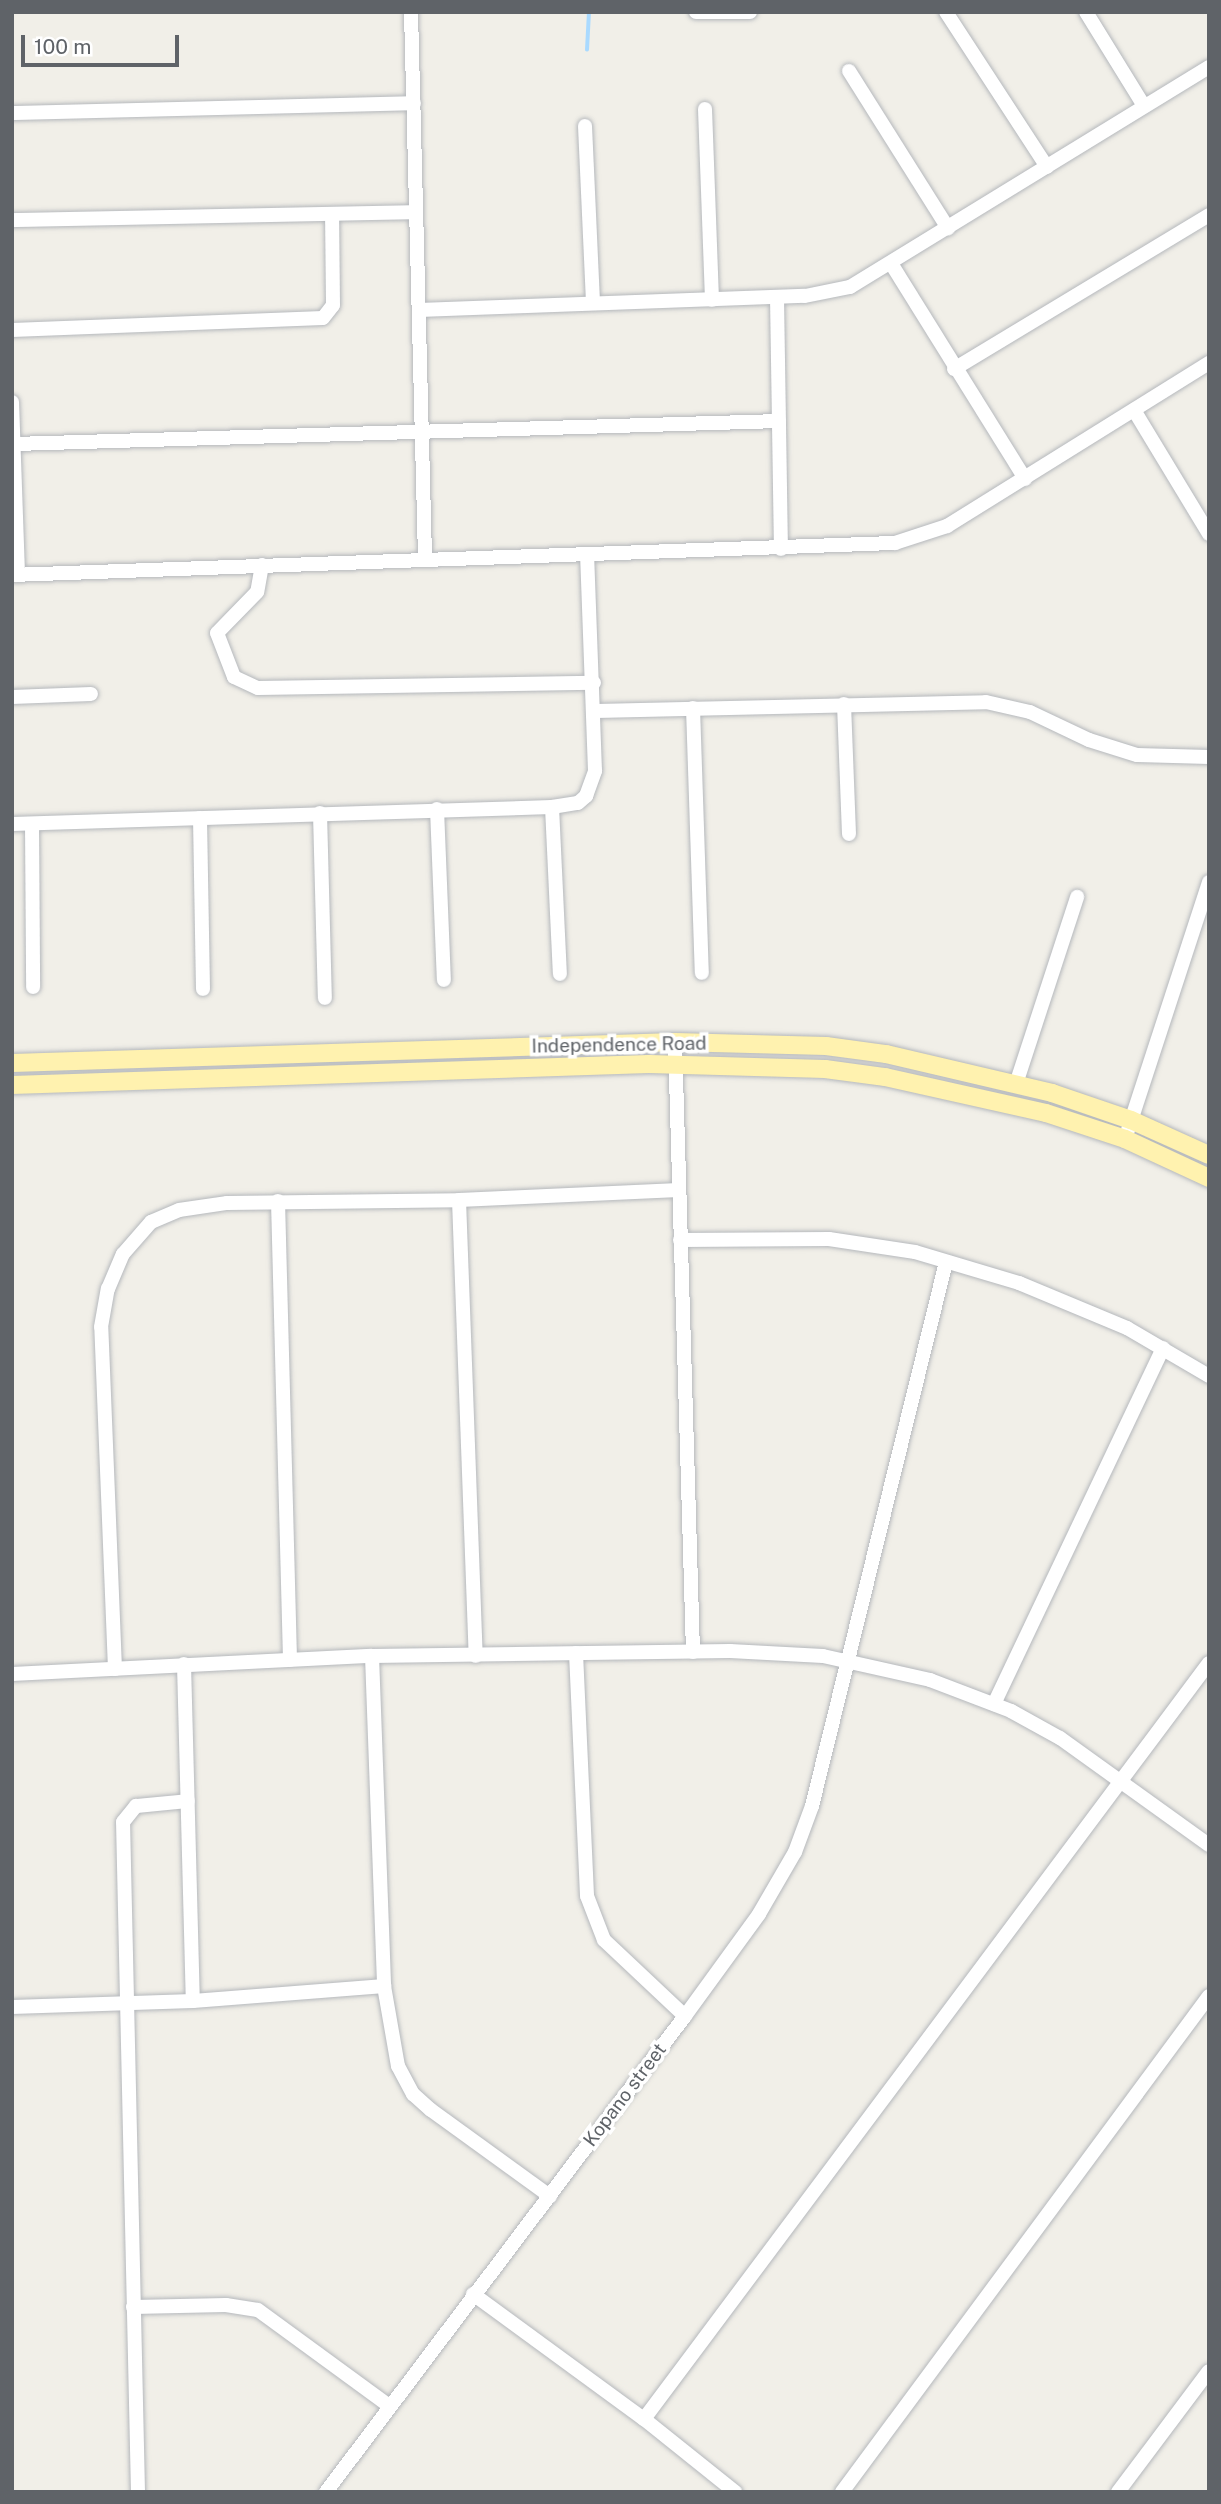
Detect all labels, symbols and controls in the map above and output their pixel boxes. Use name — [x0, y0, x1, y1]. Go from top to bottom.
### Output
scale bar — [24, 21, 182, 65]
text: 100 m — [34, 34, 91, 59]
street label: Independence Road — [531, 1032, 707, 1058]
street label: Kopano street — [579, 2039, 671, 2151]

